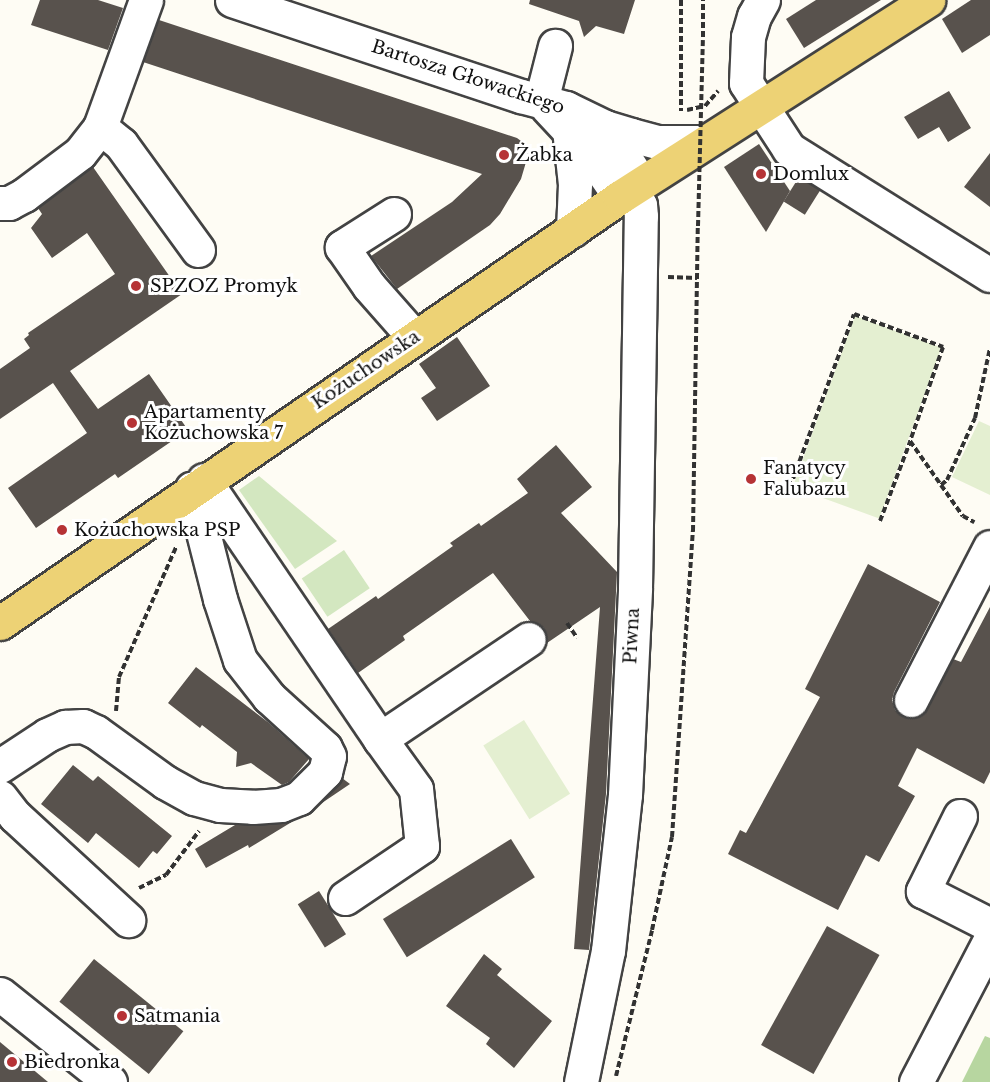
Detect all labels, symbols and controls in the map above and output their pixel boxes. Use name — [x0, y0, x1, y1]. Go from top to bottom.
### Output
street label: Bartosza Głowackiego — [369, 36, 567, 118]
place label: Żabka — [516, 144, 573, 166]
marker: Żabka — [497, 148, 511, 162]
place label: Domlux — [773, 163, 849, 185]
marker: Domlux — [754, 167, 768, 181]
place label: SPZOZ Promyk — [150, 275, 298, 297]
marker: SPZOZ Promyk — [127, 277, 145, 295]
street label: Kożuchowska — [308, 326, 424, 414]
place label: Apartamenty Kożuchowska 7 — [144, 402, 283, 444]
marker: Apartamenty Kożuchowska 7 — [125, 416, 139, 430]
place label: Fanatycy Falubazu — [763, 458, 846, 500]
marker: Fanatycy Falubazu — [744, 472, 758, 486]
place label: Kożuchowska PSP — [74, 519, 241, 541]
marker: Kożuchowska PSP — [55, 523, 69, 537]
street label: Piwna — [620, 607, 644, 665]
place label: Satmania — [134, 1005, 220, 1027]
marker: Satmania — [115, 1009, 129, 1023]
place label: Biedronka — [24, 1051, 120, 1073]
marker: Biedronka — [5, 1055, 19, 1069]

